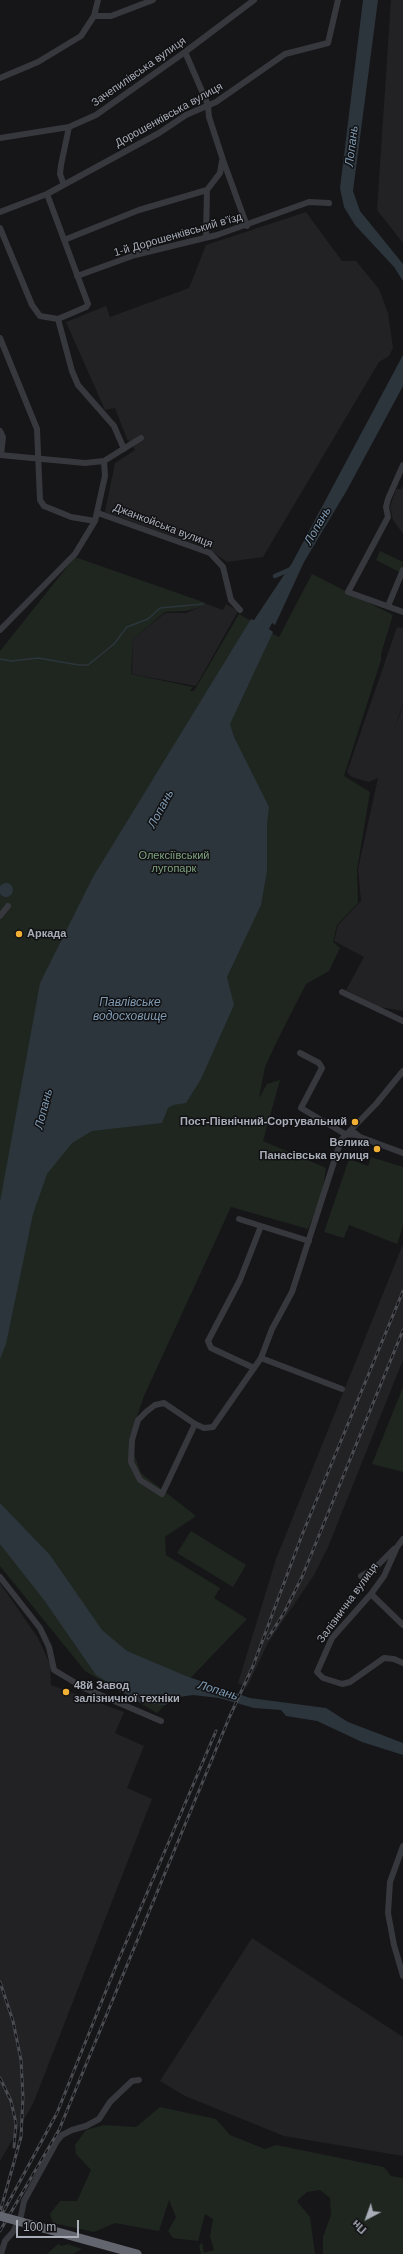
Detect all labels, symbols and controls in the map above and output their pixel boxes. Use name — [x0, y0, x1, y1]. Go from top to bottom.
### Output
street label: Зачепилівська вулиця — [89, 34, 189, 110]
street label: Дорошенківська вулиця — [113, 80, 225, 150]
water label: Лопань — [342, 125, 362, 167]
street label: 1-й Дорошенківський в’їзд — [112, 210, 244, 260]
street label: Джанкойська вулиця — [111, 501, 215, 551]
water label: Лопань — [301, 505, 335, 547]
water label: Лопань — [145, 787, 177, 831]
park label: Олексіївський лугопарк — [139, 849, 209, 875]
place label: Аркада — [27, 927, 66, 941]
marker: Аркада — [14, 929, 24, 939]
water label: Павлівське водосховище — [93, 996, 167, 1024]
water label: Лопань — [32, 1087, 56, 1131]
place label: Пост-Північний-Сортувальний — [180, 1115, 347, 1129]
marker: Пост-Північний-Сортувальний — [350, 1117, 360, 1127]
place label: Велика Панасівська вулиця — [260, 1136, 369, 1162]
marker: Велика Панасівська вулиця — [372, 1144, 382, 1154]
street label: Залізнична вулиця — [315, 1560, 381, 1646]
water label: Лопань — [196, 1678, 240, 1704]
place label: 48й Завод залізничної техніки — [74, 1679, 180, 1705]
marker: 48й Завод залізничної техніки — [61, 1687, 71, 1697]
north arrow — [347, 2198, 387, 2238]
scale bar — [18, 2212, 81, 2238]
text: Пн — [350, 2218, 369, 2236]
text: 100 m — [23, 2220, 56, 2234]

